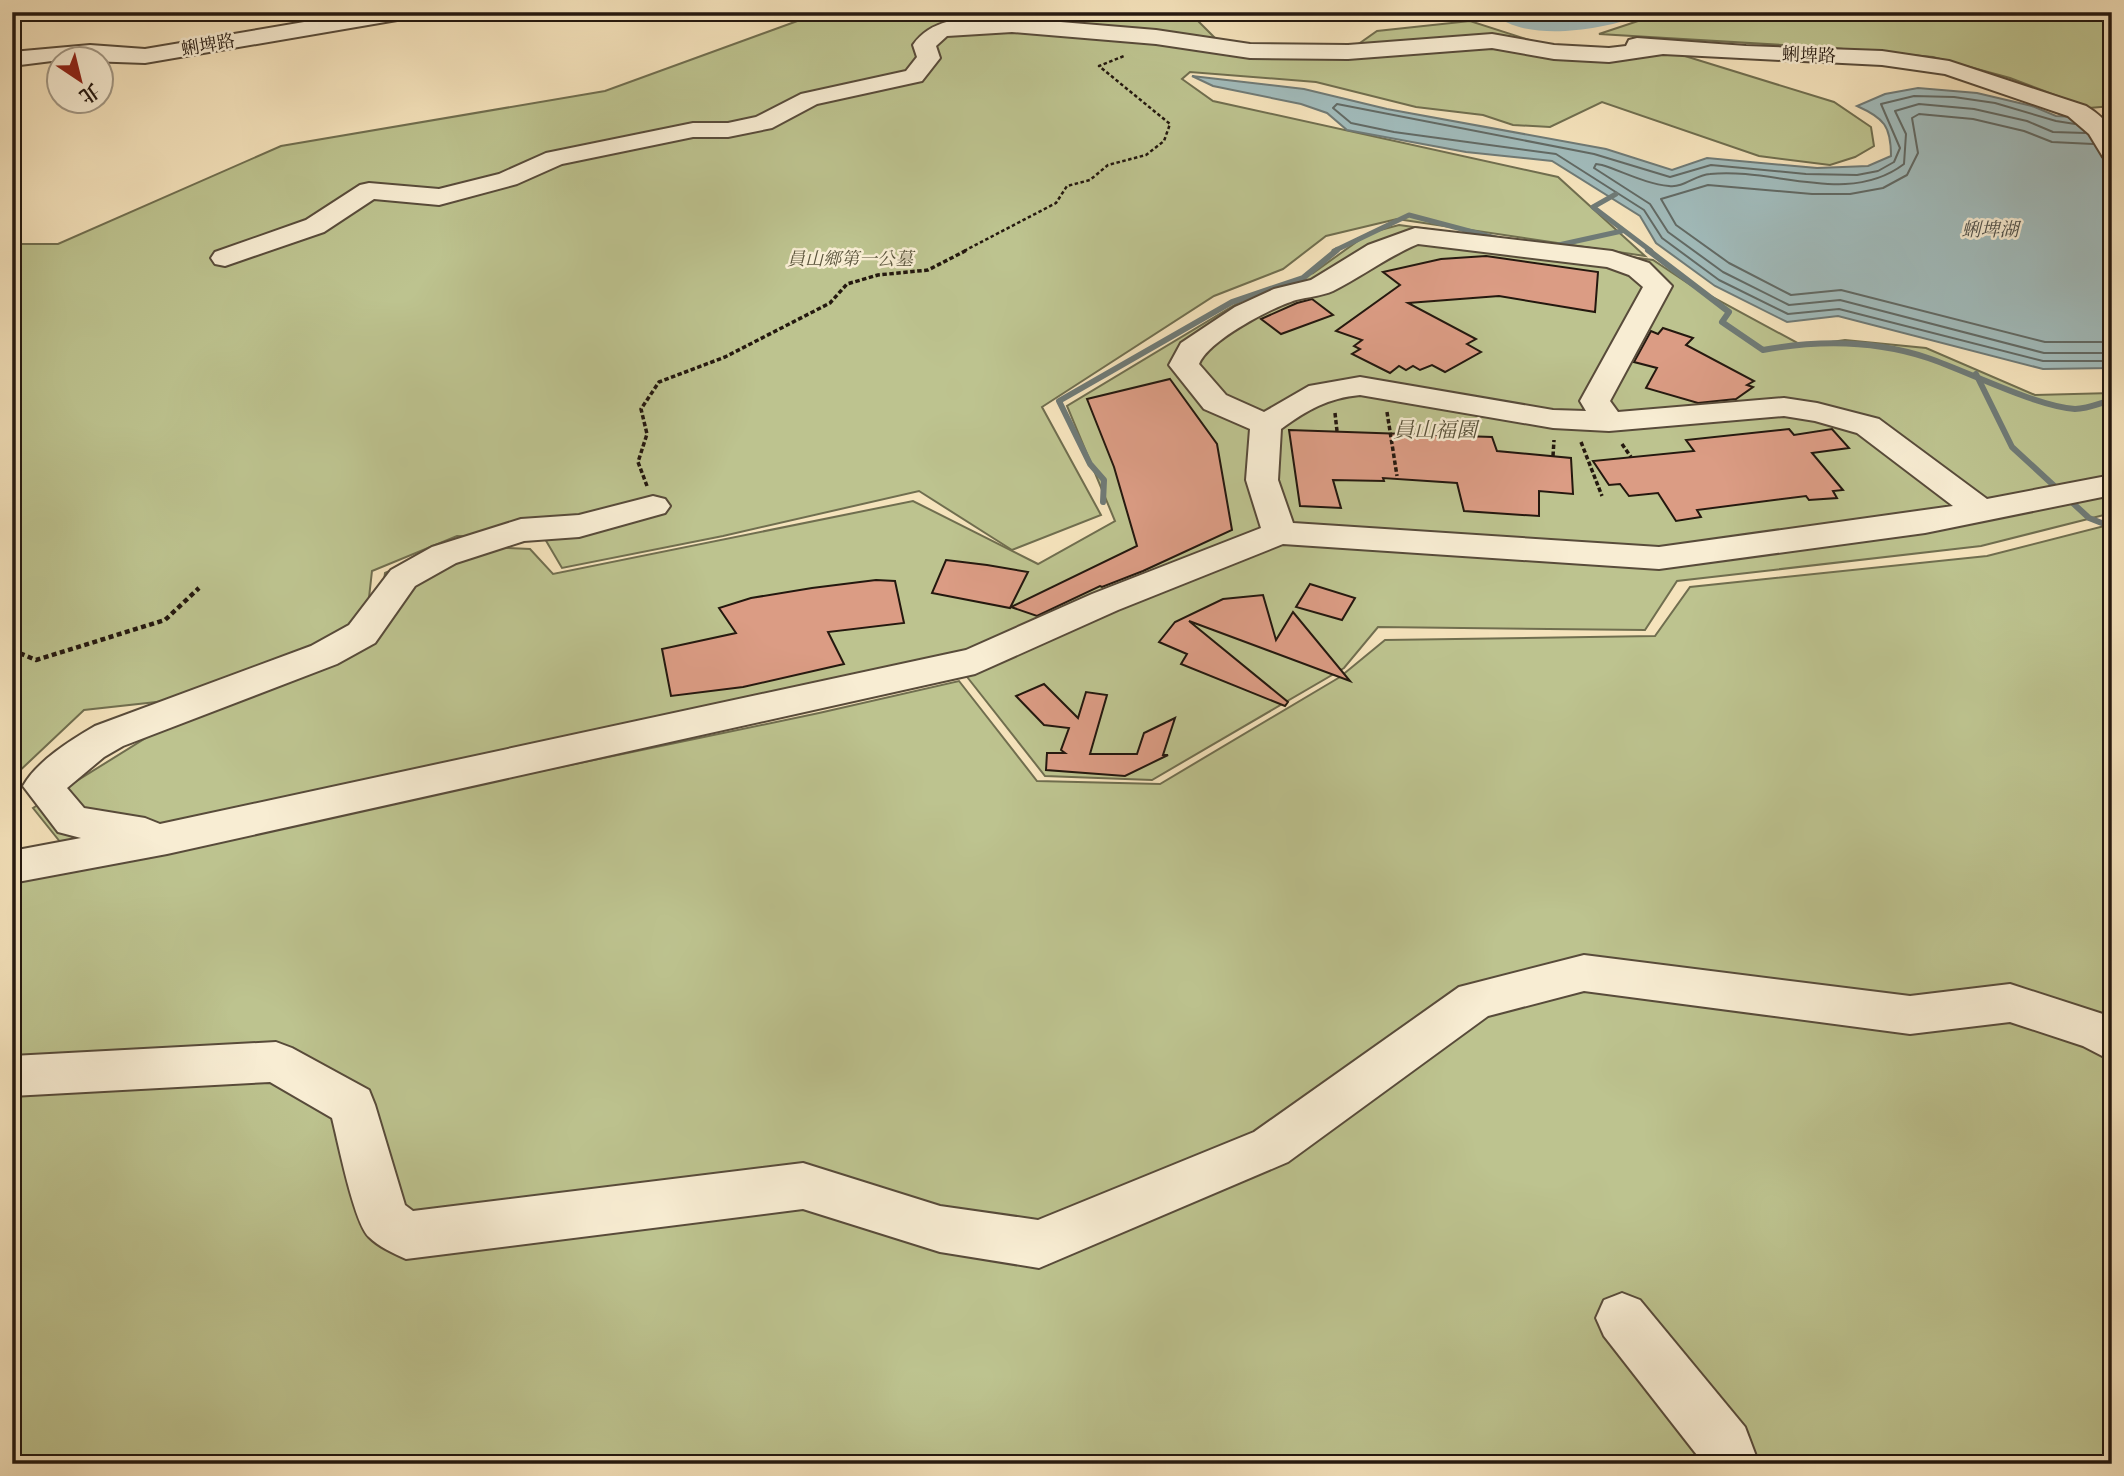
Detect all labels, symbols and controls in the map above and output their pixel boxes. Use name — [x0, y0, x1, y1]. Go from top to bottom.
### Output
street label: 蜊埤路 — [179, 28, 237, 62]
street label: 蜊埤路 — [1782, 42, 1836, 69]
north arrow — [46, 46, 116, 116]
text: 北 — [74, 77, 104, 109]
water label: 蜊埤湖 — [1961, 217, 2021, 243]
park label: 員山鄉第一公墓 — [787, 247, 916, 272]
park label: 員山福園 — [1393, 416, 1480, 445]

